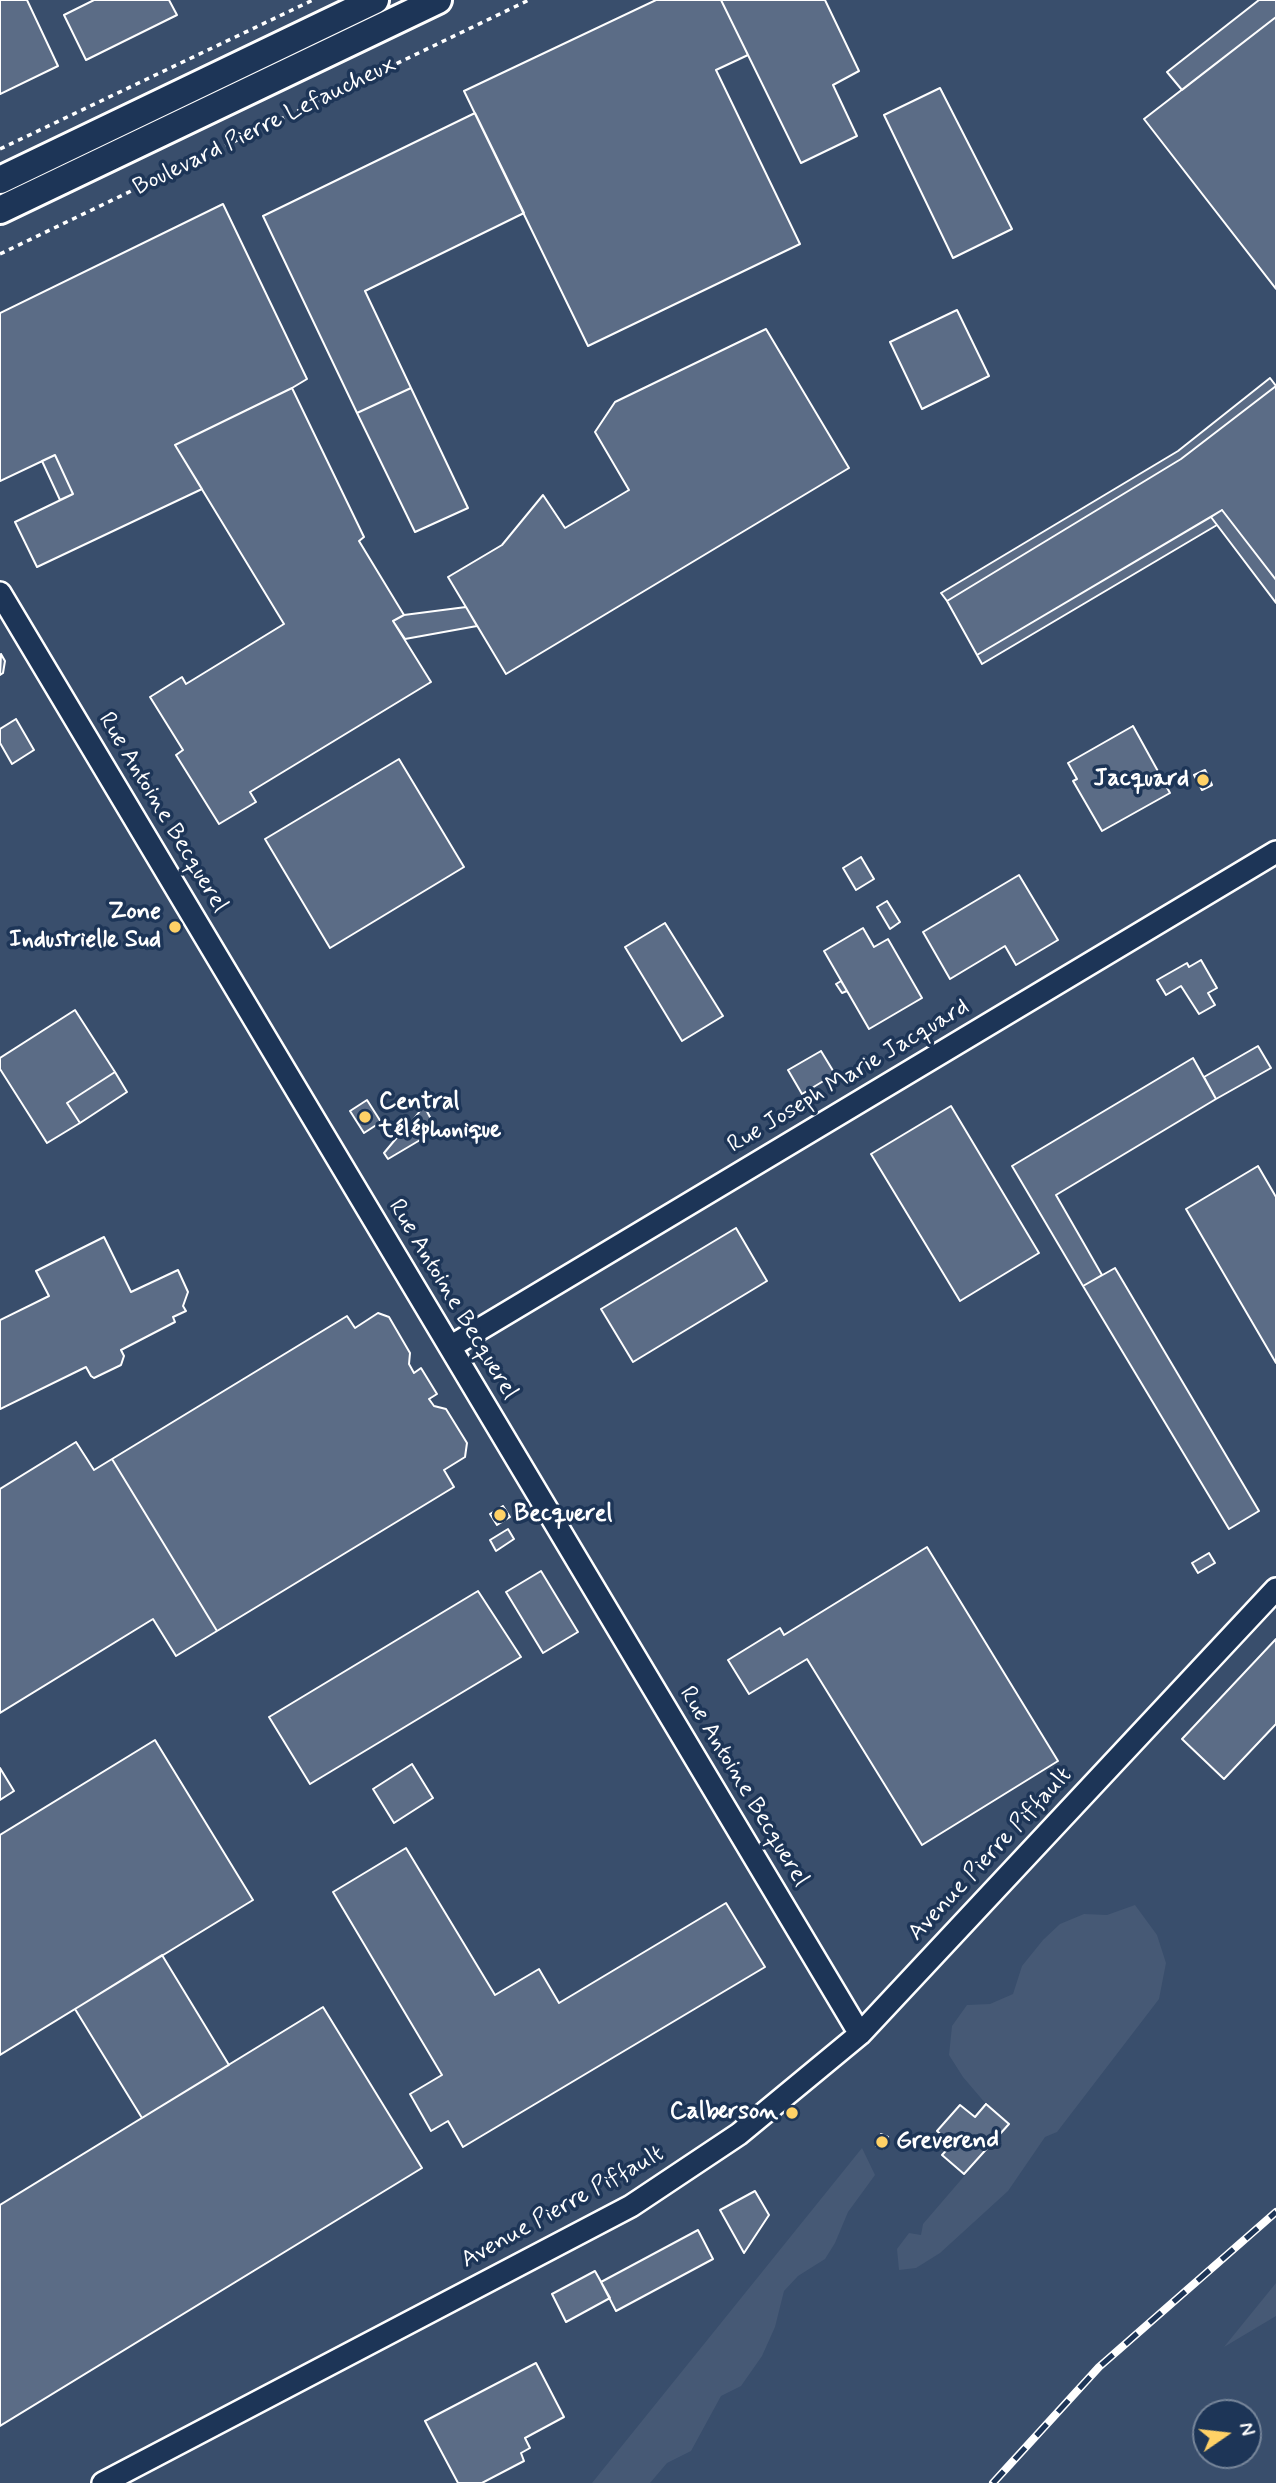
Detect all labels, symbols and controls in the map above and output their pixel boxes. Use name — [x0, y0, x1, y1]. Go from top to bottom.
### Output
street label: Boulevard Pierre Lefaucheux — [129, 51, 401, 203]
street label: Rue Antoine Becquerel — [91, 708, 233, 918]
place label: Jacquard — [1094, 766, 1189, 794]
marker: Jacquard — [1195, 772, 1211, 788]
place label: Zone Industrielle Sud — [9, 899, 161, 955]
marker: Zone Industrielle Sud — [167, 919, 183, 935]
street label: Rue Joseph Marie Jacquard — [723, 993, 975, 1161]
place label: Central téléphonique — [379, 1089, 501, 1145]
marker: Central téléphonique — [357, 1109, 373, 1125]
street label: Rue Antoine Becquerel — [381, 1195, 523, 1405]
place label: Becquerel — [514, 1501, 612, 1529]
marker: Becquerel — [492, 1507, 508, 1523]
street label: Rue Antoine Becquerel — [672, 1682, 814, 1892]
street label: Avenue Pierre Piffault — [903, 1762, 1079, 1948]
place label: Calberson — [670, 2099, 778, 2127]
marker: Calberson — [784, 2105, 800, 2121]
place label: Greverend — [896, 2128, 999, 2156]
marker: Greverend — [874, 2134, 890, 2150]
street label: Avenue Pierre Piffault — [457, 2140, 669, 2276]
north arrow — [1192, 2399, 1262, 2469]
text: N — [1232, 2420, 1260, 2438]

